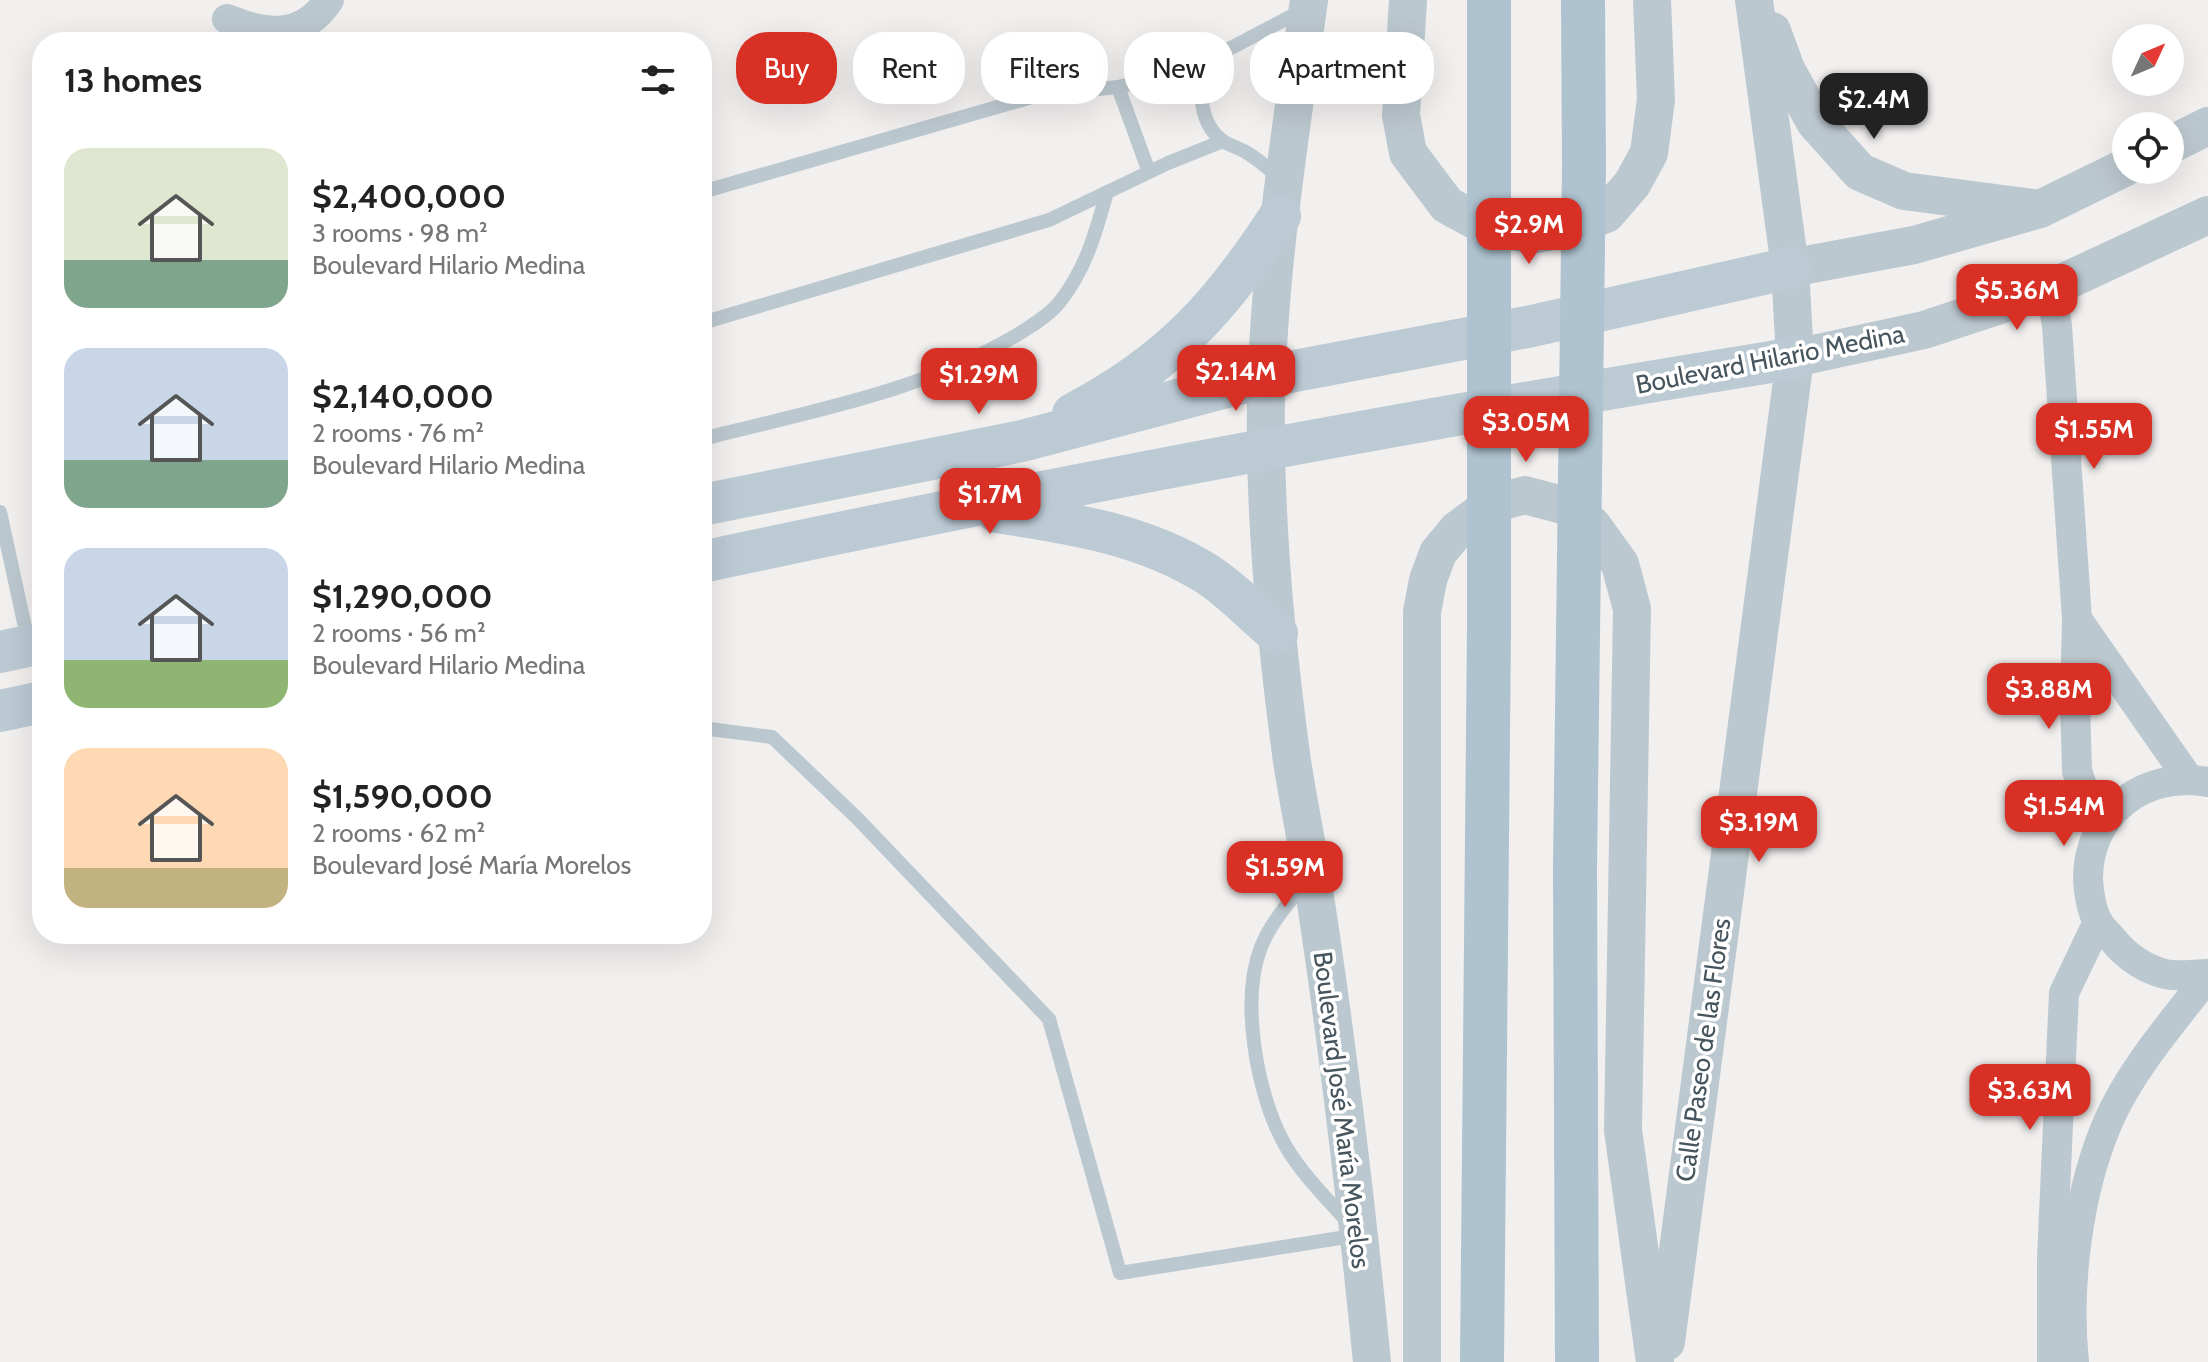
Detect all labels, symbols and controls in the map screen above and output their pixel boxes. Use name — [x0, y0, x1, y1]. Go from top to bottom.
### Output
north arrow — [2112, 24, 2184, 96]
map controls — [2112, 24, 2184, 184]
chip: Buy — [736, 32, 837, 104]
chip: Rent — [853, 32, 965, 104]
chip: Filters — [981, 32, 1108, 104]
chip: New — [1124, 32, 1234, 104]
chip: Apartment — [1250, 32, 1434, 104]
icon: filters — [636, 58, 680, 102]
text: 13 homes — [64, 59, 202, 101]
pin: $2.4M — [1818, 73, 1930, 141]
text: $2.4M — [1838, 83, 1910, 115]
button: locate — [2112, 112, 2184, 184]
text: $2,400,000 — [312, 175, 506, 217]
icon: home — [128, 180, 224, 276]
pin: $2.9M — [1473, 198, 1585, 266]
text: $2.9M — [1494, 208, 1564, 240]
text: 3 rooms · 98 m² — [312, 217, 488, 249]
text: Boulevard Hilario Medina — [312, 249, 585, 281]
pin: $5.36M — [1952, 264, 2082, 332]
text: $5.36M — [1974, 274, 2060, 306]
street label: Boulevard Hilario Medina — [1633, 317, 1908, 401]
pin: $2.14M — [1171, 345, 1301, 413]
pin: $1.29M — [914, 348, 1044, 416]
text: $2.14M — [1195, 355, 1277, 387]
text: $1.29M — [939, 358, 1019, 390]
text: $2,140,000 — [312, 375, 494, 417]
icon: home — [128, 380, 224, 476]
pin: $3.05M — [1461, 396, 1591, 464]
pin: $1.55M — [2029, 403, 2159, 471]
text: $3.05M — [1482, 406, 1570, 438]
text: $1.55M — [2054, 413, 2134, 445]
text: 2 rooms · 76 m² — [312, 417, 484, 449]
text: Boulevard Hilario Medina — [312, 449, 585, 481]
pin: $1.7M — [934, 468, 1046, 536]
text: $1.7M — [958, 478, 1022, 510]
text: $1,290,000 — [312, 575, 492, 617]
icon: home — [128, 580, 224, 676]
text: 2 rooms · 56 m² — [312, 617, 486, 649]
text: Boulevard Hilario Medina — [312, 649, 585, 681]
pin: $3.88M — [1984, 663, 2114, 731]
text: $3.88M — [2005, 673, 2093, 705]
text: $1,590,000 — [312, 775, 493, 817]
icon: home — [128, 780, 224, 876]
pin: $1.54M — [1999, 780, 2129, 848]
text: $1.54M — [2023, 790, 2105, 822]
pin: $3.19M — [1694, 796, 1824, 864]
text: $3.19M — [1719, 806, 1799, 838]
text: 2 rooms · 62 m² — [312, 817, 485, 849]
pin: $1.59M — [1220, 841, 1350, 909]
text: Boulevard José María Morelos — [312, 849, 631, 881]
text: $1.59M — [1245, 851, 1325, 883]
street label: Calle Paseo de las Flores — [1669, 916, 1737, 1184]
street label: Boulevard José María Morelos — [1307, 950, 1377, 1271]
pin: $3.63M — [1965, 1064, 2095, 1132]
text: $3.63M — [1987, 1074, 2073, 1106]

